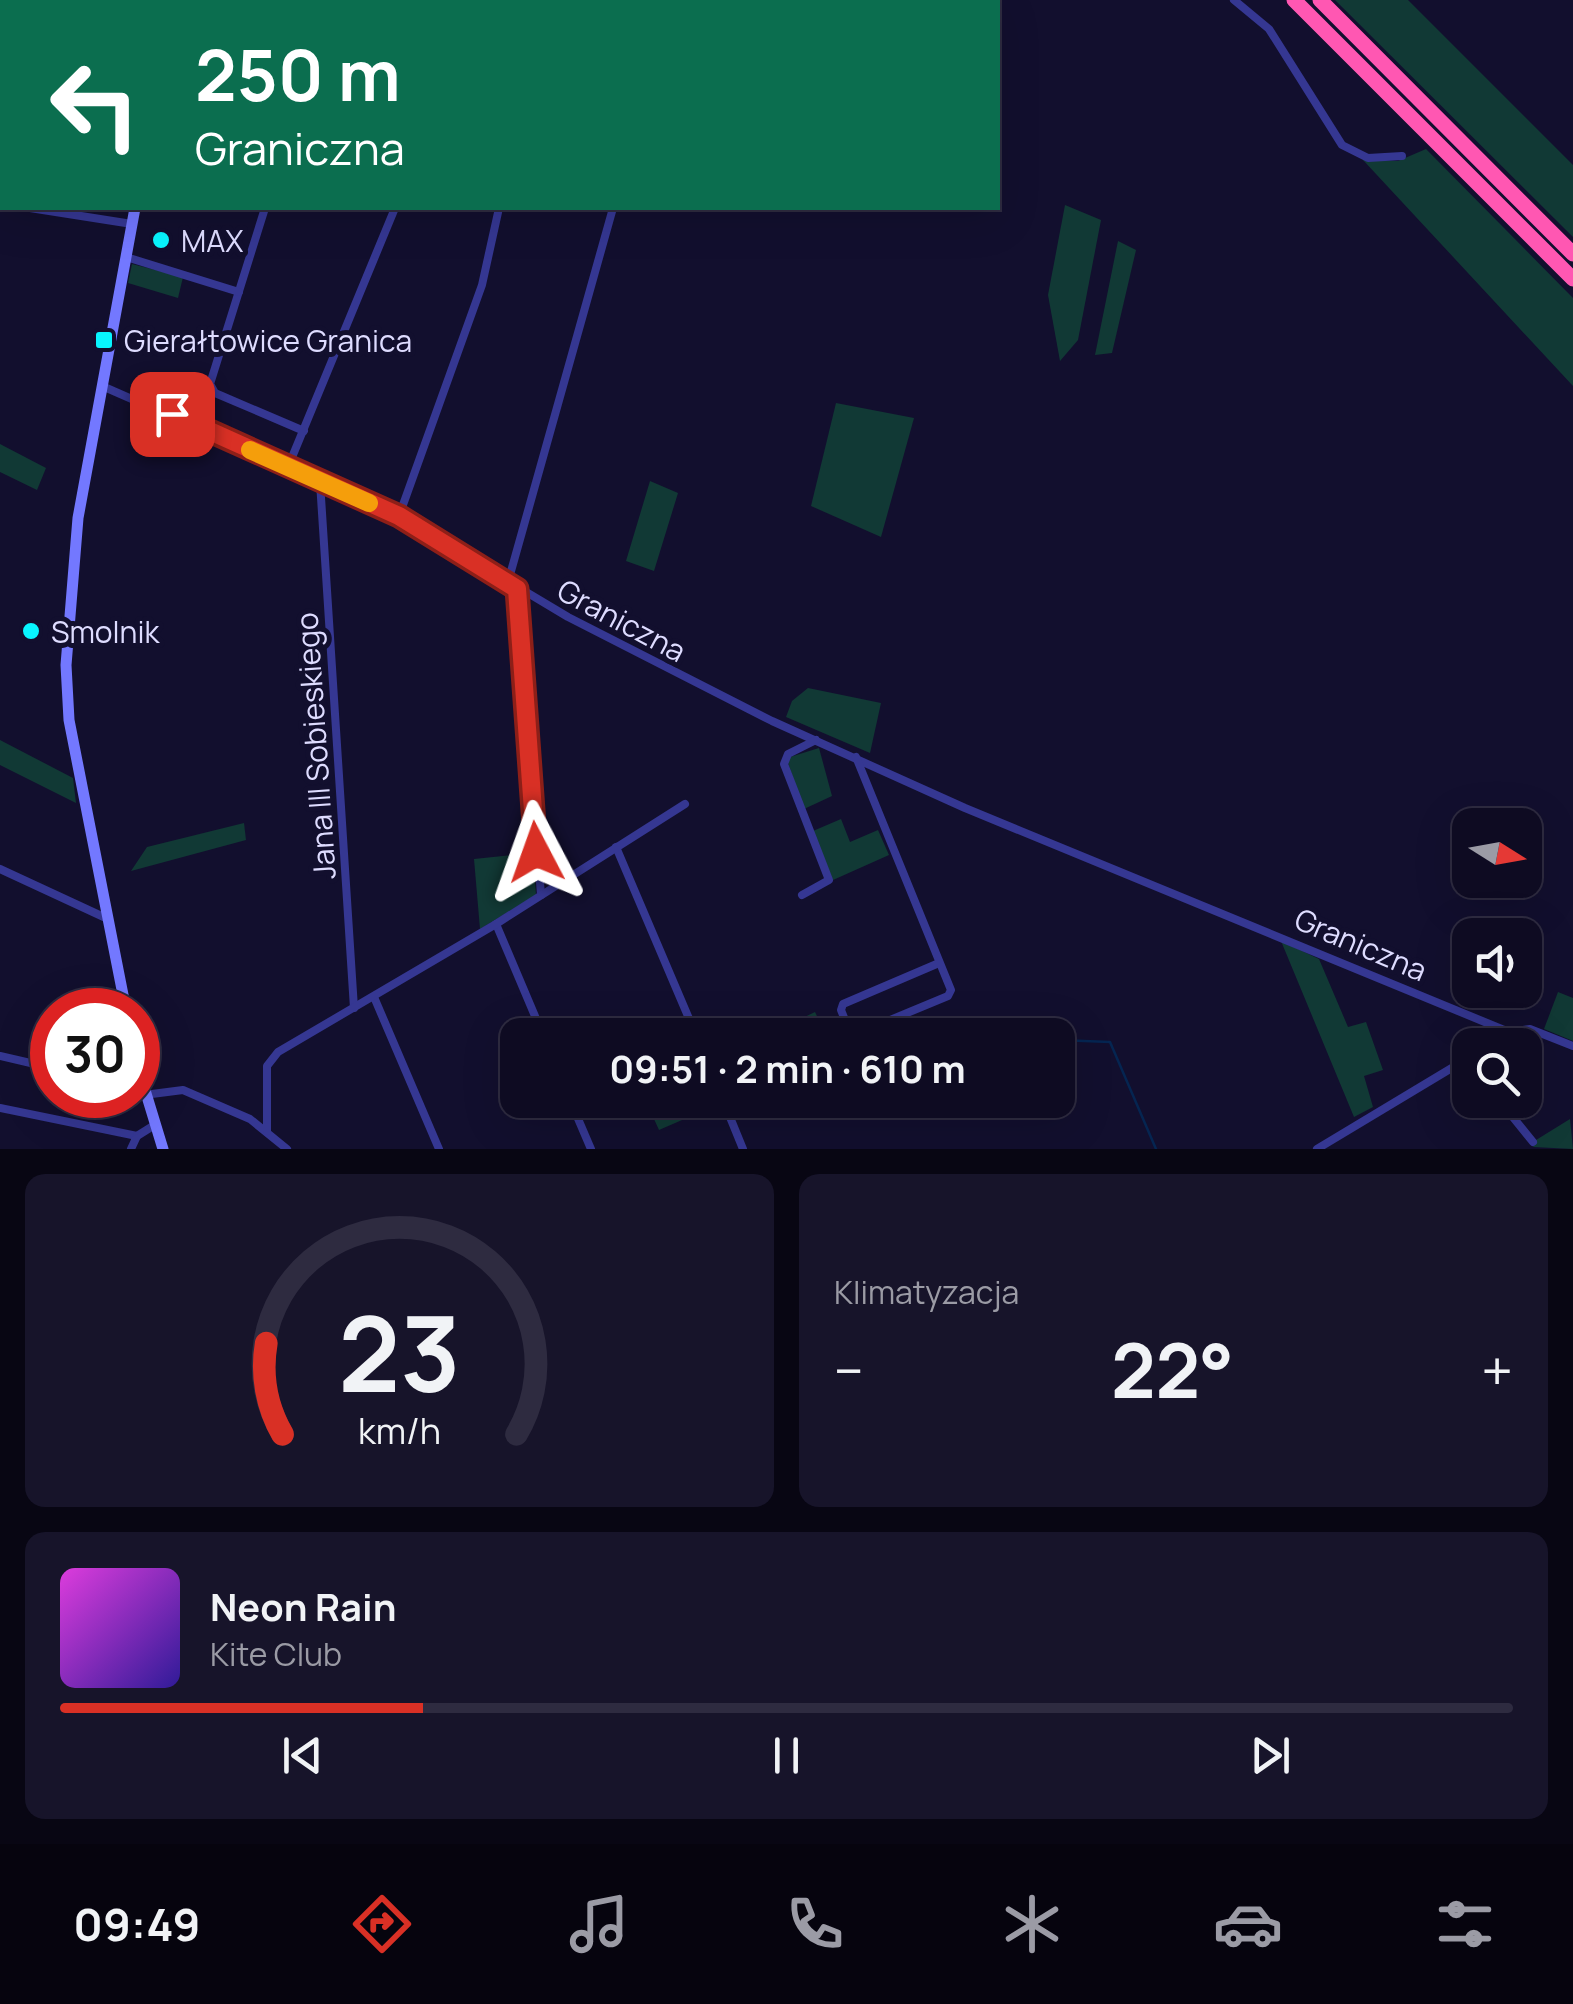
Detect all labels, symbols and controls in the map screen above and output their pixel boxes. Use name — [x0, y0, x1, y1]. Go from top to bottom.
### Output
text: 250 m — [195, 26, 401, 122]
icon: left — [30, 40, 160, 170]
text: Graniczna — [195, 117, 405, 179]
place label: MAX — [181, 220, 243, 261]
marker: MAX — [150, 229, 172, 251]
place label: Gierałtowice Granica — [124, 320, 412, 361]
marker: Gierałtowice Granica — [93, 329, 115, 351]
pin — [130, 372, 215, 457]
icon: arrive — [145, 387, 200, 442]
street label: Graniczna — [551, 569, 693, 671]
place label: Smolnik — [51, 611, 160, 652]
street label: Jana III Sobieskiego — [285, 611, 345, 881]
marker: Smolnik — [20, 620, 42, 642]
position arrow — [484, 800, 588, 904]
north arrow — [1452, 808, 1542, 898]
map controls — [1452, 808, 1542, 1118]
street label: Graniczna — [1289, 898, 1433, 990]
button: sound — [1452, 918, 1542, 1008]
speed limit sign: 30 — [30, 988, 160, 1118]
button: search — [1452, 1028, 1542, 1118]
text: 09:51 · 2 min · 610 m — [609, 1042, 966, 1094]
text: Klimatyzacja — [834, 1270, 1019, 1314]
text: 23 — [338, 1281, 461, 1423]
text: 22° — [1111, 1318, 1234, 1421]
text: − — [834, 1332, 864, 1408]
text: + — [1481, 1332, 1513, 1408]
text: km/h — [358, 1406, 441, 1455]
text: Neon Rain — [210, 1580, 396, 1632]
text: Kite Club — [210, 1632, 342, 1676]
icon: previous — [275, 1728, 330, 1783]
icon: pause — [759, 1728, 814, 1783]
icon: next — [1243, 1728, 1298, 1783]
icon: directions — [347, 1889, 417, 1959]
icon: music — [564, 1889, 634, 1959]
icon: phone — [780, 1889, 850, 1959]
icon: climate — [997, 1889, 1067, 1959]
icon: car — [1213, 1889, 1283, 1959]
icon: filters — [1430, 1889, 1500, 1959]
text: 09:49 — [73, 1893, 200, 1955]

